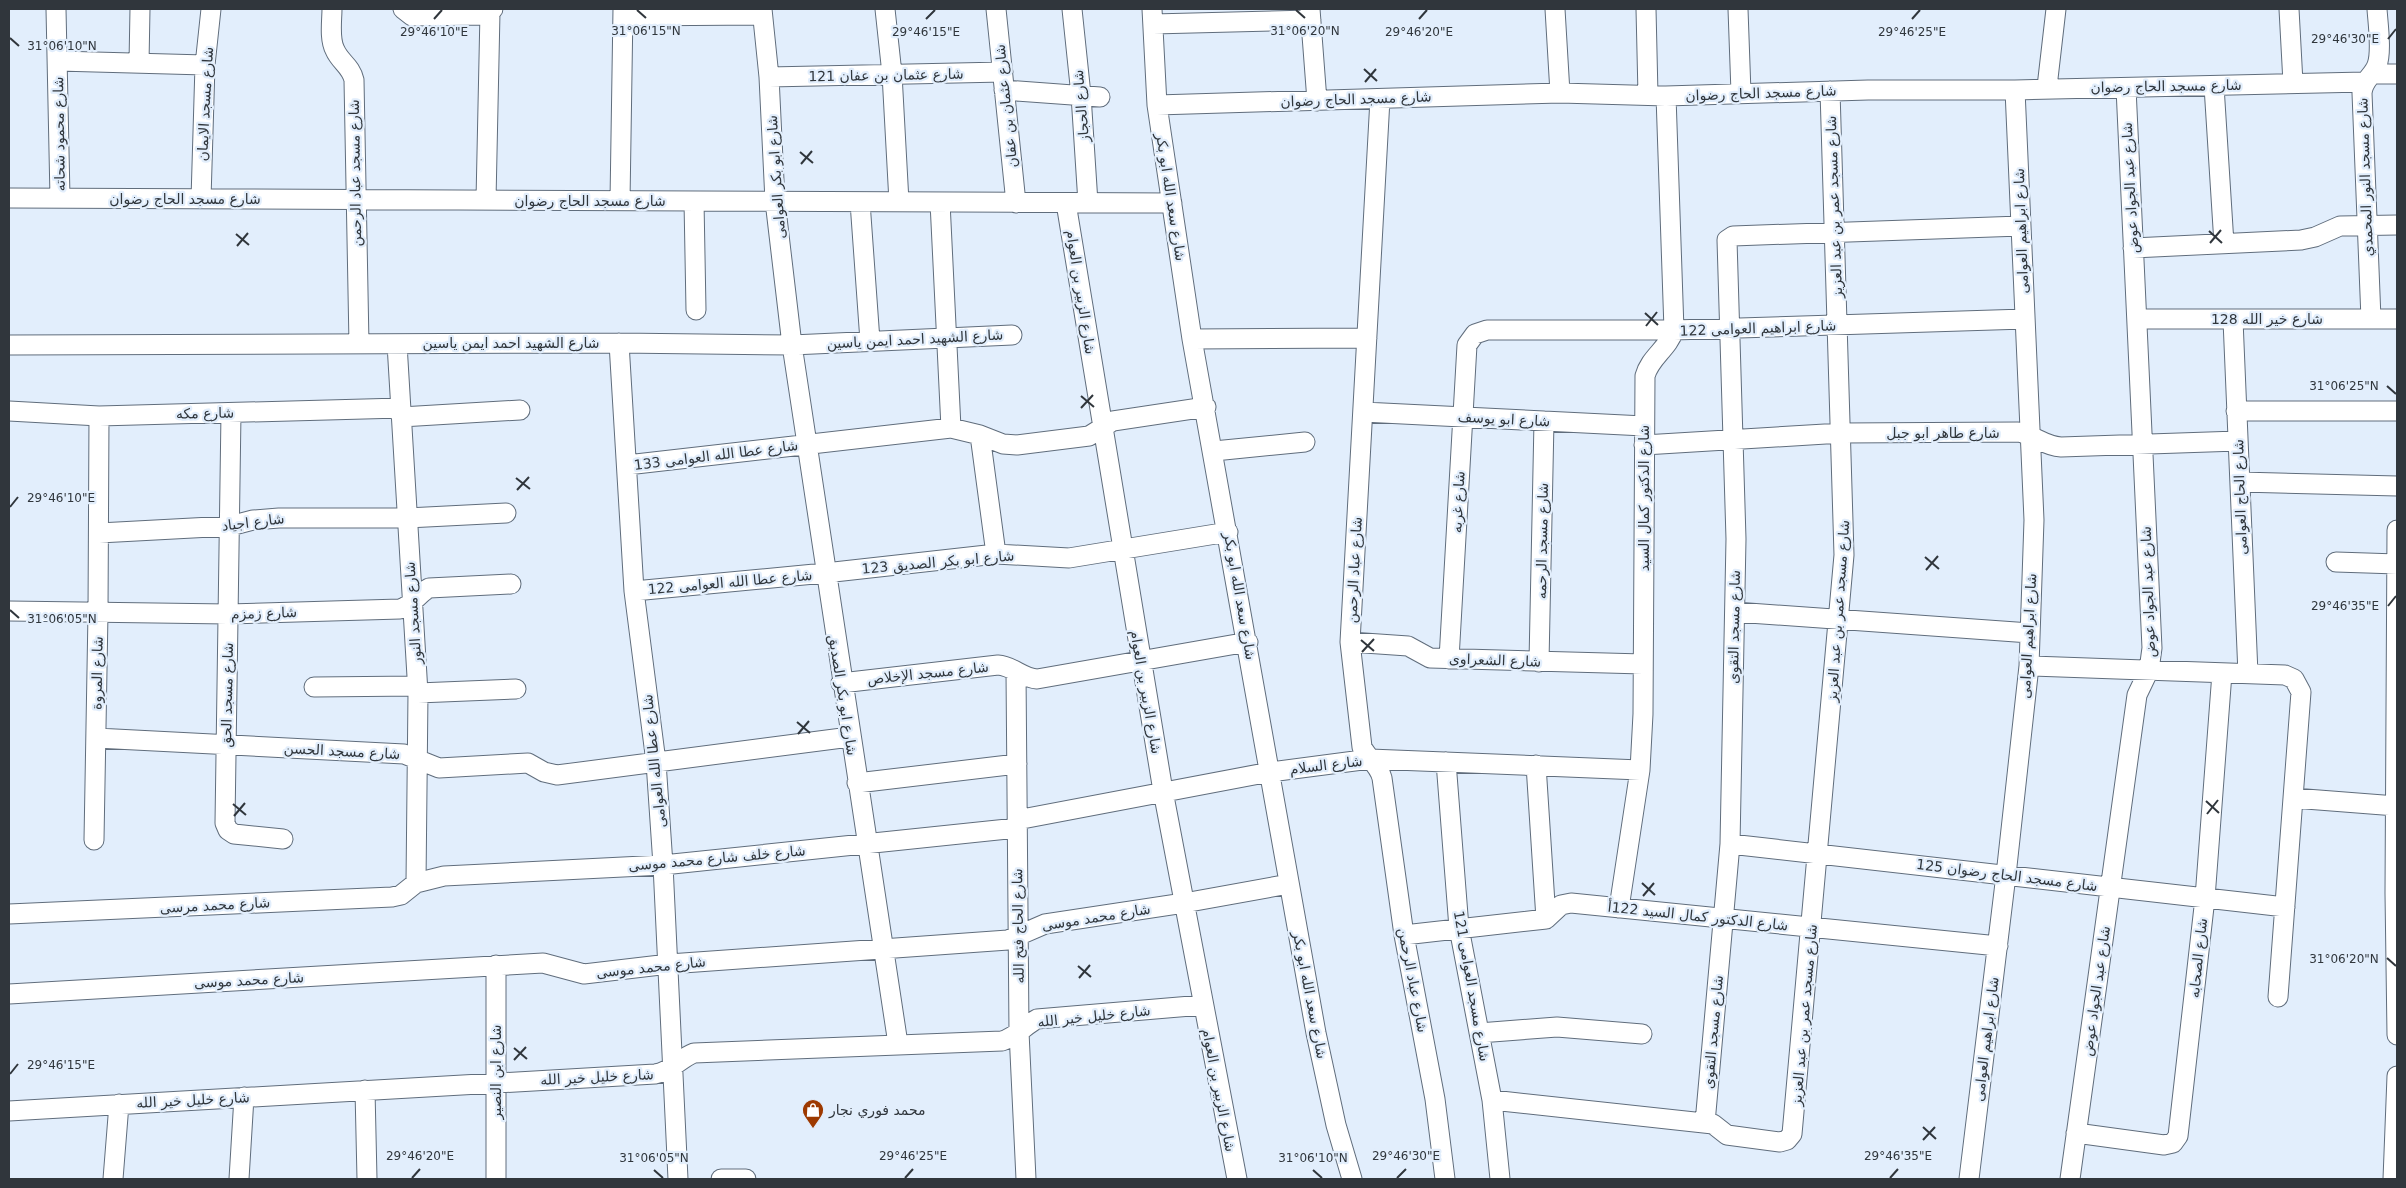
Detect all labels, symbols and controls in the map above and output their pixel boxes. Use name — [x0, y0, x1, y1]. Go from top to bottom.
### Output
text: 31°06'15"N — [611, 24, 681, 38]
text: 31°06'20"N — [1270, 24, 1340, 38]
text: 29°46'10"E — [400, 25, 468, 39]
text: 29°46'15"E — [892, 25, 960, 39]
text: 29°46'20"E — [1385, 25, 1453, 39]
text: 29°46'25"E — [1878, 25, 1946, 39]
text: 29°46'30"E — [2311, 32, 2379, 46]
text: 31°06'10"N — [27, 39, 97, 53]
street label: شارع عثمان بن عفان — [992, 43, 1021, 169]
street label: شارع مسجد الايمان — [194, 46, 217, 162]
street label: شارع عثمان بن عفان 121 — [808, 66, 964, 85]
street label: شارع الحجاز — [1070, 69, 1093, 144]
street label: شارع محمود شحاته — [50, 77, 69, 191]
street label: شارع مسجد الحاج رضوان — [2090, 77, 2242, 96]
street label: شارع مسجد الحاج رضوان — [1685, 82, 1837, 105]
street label: شارع مسجد الحاج رضوان — [1280, 88, 1432, 111]
street label: شارع مسجد النور المحمدي — [2354, 97, 2377, 257]
street label: شارع مسجد عباد الرحمن — [346, 99, 365, 247]
street label: شارع ابو بكر العوامى — [764, 115, 789, 239]
street label: شارع مسجد عمر بن عبد العزيز — [1823, 115, 1846, 300]
street label: شارع عبد الجواد عوض — [2119, 122, 2142, 254]
street label: شارع سعد الله ابو بكر — [1152, 131, 1189, 262]
street label: شارع ابراهيم العوامى — [2011, 168, 2032, 294]
street label: شارع مسجد الحاج رضوان — [109, 191, 261, 208]
street label: شارع مسجد الحاج رضوان — [514, 193, 666, 210]
street label: شارع الزبير بن العوام — [1062, 229, 1099, 355]
street label: شارع خير الله 128 — [2211, 311, 2323, 328]
street label: شارع ابراهيم العوامى 122 — [1679, 317, 1837, 340]
street label: شارع الشهيد احمد ايمن ياسين — [826, 326, 1004, 353]
street label: شارع الشهيد احمد ايمن ياسين — [423, 335, 599, 352]
text: 31°06'25"N — [2309, 379, 2379, 393]
street label: شارع مكه — [176, 404, 234, 423]
street label: شارع ابو يوسف — [1457, 409, 1551, 430]
street label: شارع الدكتور كمال السيد — [1636, 425, 1653, 571]
street label: شارع طاهر ابو جبل — [1886, 425, 2000, 442]
street label: شارع عطا الله العوامى 133 — [633, 437, 799, 474]
street label: شارع الحاج العوامى — [2230, 439, 2251, 555]
street label: شارع غربه — [1448, 471, 1469, 533]
street label: شارع مسجد الرحمه — [1533, 483, 1552, 599]
text: 29°46'10"E — [27, 491, 95, 505]
street label: شارع اجياد — [221, 510, 285, 535]
street label: شارع عباد الرحمن — [1343, 516, 1366, 624]
street label: شارع مسجد عمر بن عبد العزيز — [1824, 519, 1853, 704]
street label: شارع عبد الجواد عوض — [2138, 526, 2159, 658]
street label: شارع سعد الله ابو بكر — [1220, 530, 1259, 661]
street label: شارع ابو بكر الصديق 123 — [861, 547, 1015, 578]
street label: شارع مسجد النور — [401, 561, 426, 666]
street label: شارع عطا الله العوامى 122 — [647, 567, 813, 598]
street label: شارع مسجد التقوى — [1725, 570, 1744, 684]
street label: شارع ابراهيم العوامى — [2017, 573, 2040, 699]
text: 29°46'35"E — [2311, 599, 2379, 613]
street label: شارع زمزم — [231, 604, 297, 623]
text: 31°06'05"N — [27, 612, 97, 626]
street label: شارع الزبير بن العوام — [1126, 629, 1165, 755]
street label: شارع ابو بكر الصديق — [825, 633, 860, 757]
street label: شارع المروة — [88, 636, 107, 710]
street label: شارع مسجد الحق — [218, 642, 237, 748]
street label: شارع الشعراوى — [1449, 650, 1541, 671]
street label: شارع مسجد الإخلاص — [866, 659, 990, 688]
street label: شارع عطا الله العوامى — [639, 693, 670, 829]
street label: شارع مسجد الحسن — [283, 740, 401, 763]
street label: شارع السلام — [1289, 753, 1363, 778]
street label: شارع خلف شارع محمد موسى — [628, 842, 806, 875]
street label: شارع مسجد الحاج رضوان 125 — [1915, 856, 2099, 895]
street label: شارع الحاج فتح الله — [1009, 868, 1028, 984]
street label: شارع محمد مرسى — [159, 894, 271, 917]
street label: شارع الدكتور كمال السيد 122أ — [1607, 898, 1789, 934]
street label: شارع محمد موسى — [1040, 900, 1152, 935]
street label: شارع مسجد العوامى 121 — [1450, 909, 1493, 1063]
street label: شارع الصحابه — [2186, 917, 2211, 999]
street label: شارع مسجد عمر بن عبد العزيز — [1788, 923, 1821, 1108]
street label: شارع عبد الجواد عوض — [2079, 925, 2114, 1057]
street label: شارع عباد الرحمن — [1394, 926, 1431, 1034]
street label: شارع سعد الله ابو بكر — [1289, 929, 1330, 1060]
text: 31°06'20"N — [2309, 952, 2379, 966]
street label: شارع محمد موسى — [595, 953, 707, 982]
street label: شارع محمد موسى — [194, 969, 304, 992]
street label: شارع مسجد التقوى — [1700, 974, 1727, 1090]
street label: شارع ابراهيم العوامى — [1970, 976, 2003, 1102]
street label: شارع خليل خير الله — [1037, 1002, 1151, 1031]
street label: شارع ابن النصير — [488, 1025, 505, 1120]
street label: شارع الزبير بن العوام — [1198, 1027, 1239, 1153]
text: 29°46'15"E — [27, 1058, 95, 1072]
street label: شارع خليل خير الله — [540, 1066, 654, 1089]
street label: شارع خليل خير الله — [136, 1089, 250, 1112]
shop icon: محمد فوري نجار — [801, 1098, 825, 1129]
place label: محمد فوري نجار — [828, 1102, 925, 1119]
text: 29°46'20"E — [386, 1149, 454, 1163]
text: 29°46'25"E — [879, 1149, 947, 1163]
text: 29°46'30"E — [1372, 1149, 1440, 1163]
text: 29°46'35"E — [1864, 1149, 1932, 1163]
text: 31°06'05"N — [619, 1151, 689, 1165]
text: 31°06'10"N — [1278, 1151, 1348, 1165]

